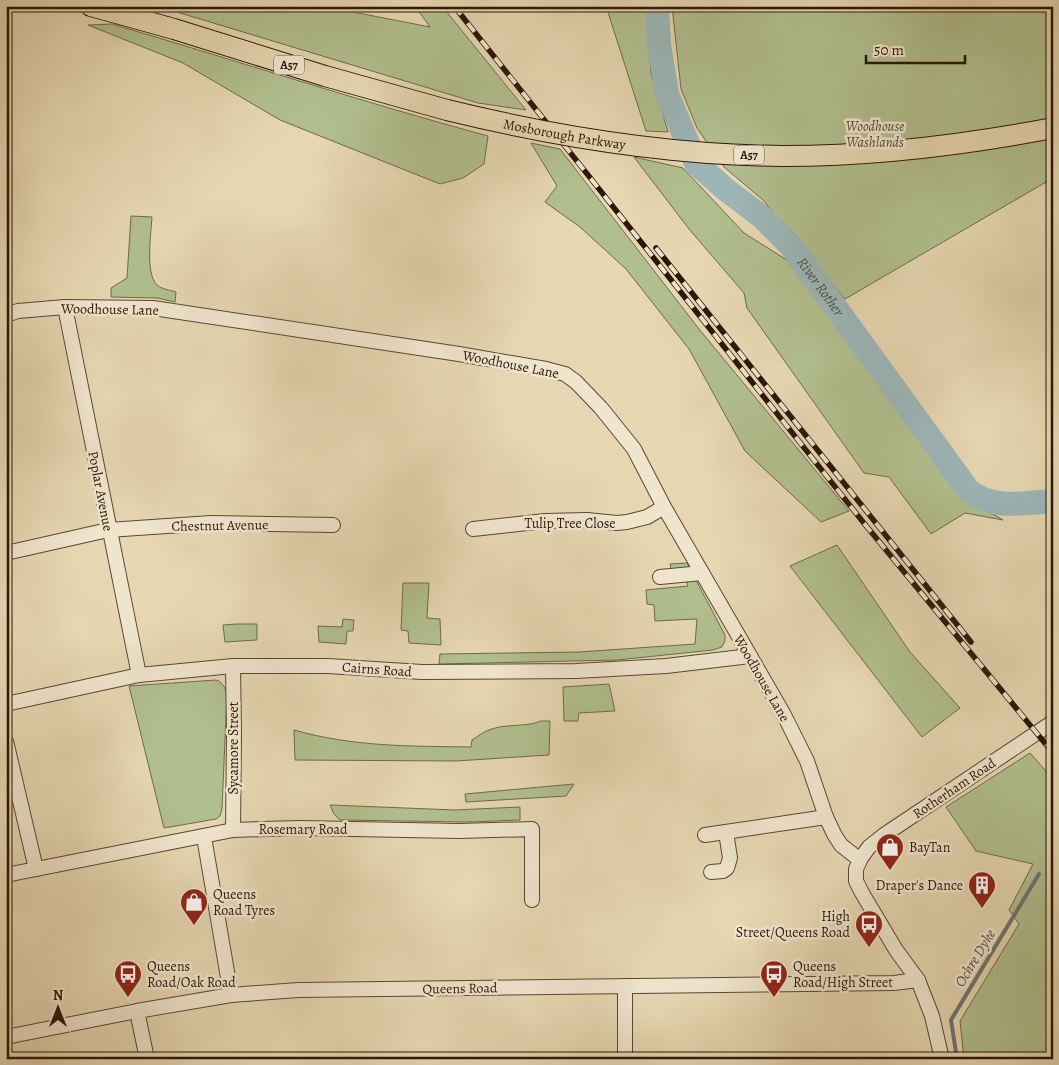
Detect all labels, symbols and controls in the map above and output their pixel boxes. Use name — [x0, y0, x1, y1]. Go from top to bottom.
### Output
scale bar — [866, 32, 965, 64]
text: 50 m — [874, 40, 904, 60]
road number: A57 — [274, 56, 304, 74]
street label: Mosborough Parkway — [502, 114, 628, 154]
park label: Woodhouse Washlands — [846, 117, 904, 152]
road number: A57 — [734, 146, 764, 164]
water label: River Rother — [792, 253, 849, 321]
street label: Woodhouse Lane — [60, 299, 159, 320]
street label: Woodhouse Lane — [460, 346, 561, 383]
street label: Poplar Avenue — [83, 449, 118, 533]
street label: Tulip Tree Close — [524, 514, 616, 533]
street label: Chestnut Avenue — [171, 515, 269, 536]
street label: Woodhouse Lane — [728, 630, 794, 725]
street label: Cairns Road — [341, 658, 413, 681]
street label: Sycamore Street — [224, 701, 243, 794]
street label: Rotherham Road — [909, 753, 1000, 823]
street label: Rosemary Road — [259, 820, 348, 839]
shop icon: BayTan — [875, 832, 905, 871]
place label: BayTan — [909, 838, 951, 857]
building icon: Draper's Dance — [967, 870, 997, 909]
place label: Draper's Dance — [875, 876, 963, 895]
place label: Queens Road Tyres — [213, 885, 275, 920]
shop icon: Queens Road Tyres — [179, 887, 209, 926]
place label: High Street/Queens Road — [736, 907, 851, 942]
bus stop icon: High Street/Queens Road — [854, 909, 884, 948]
water label: Ochre Dyke — [950, 925, 1000, 991]
place label: Queens Road/Oak Road — [147, 957, 236, 992]
place label: Queens Road/High Street — [793, 957, 893, 992]
bus stop icon: Queens Road/Oak Road — [113, 959, 143, 998]
bus stop icon: Queens Road/High Street — [759, 959, 789, 998]
street label: Queens Road — [422, 978, 498, 999]
north arrow — [32, 982, 82, 1032]
text: N — [53, 986, 63, 1005]

